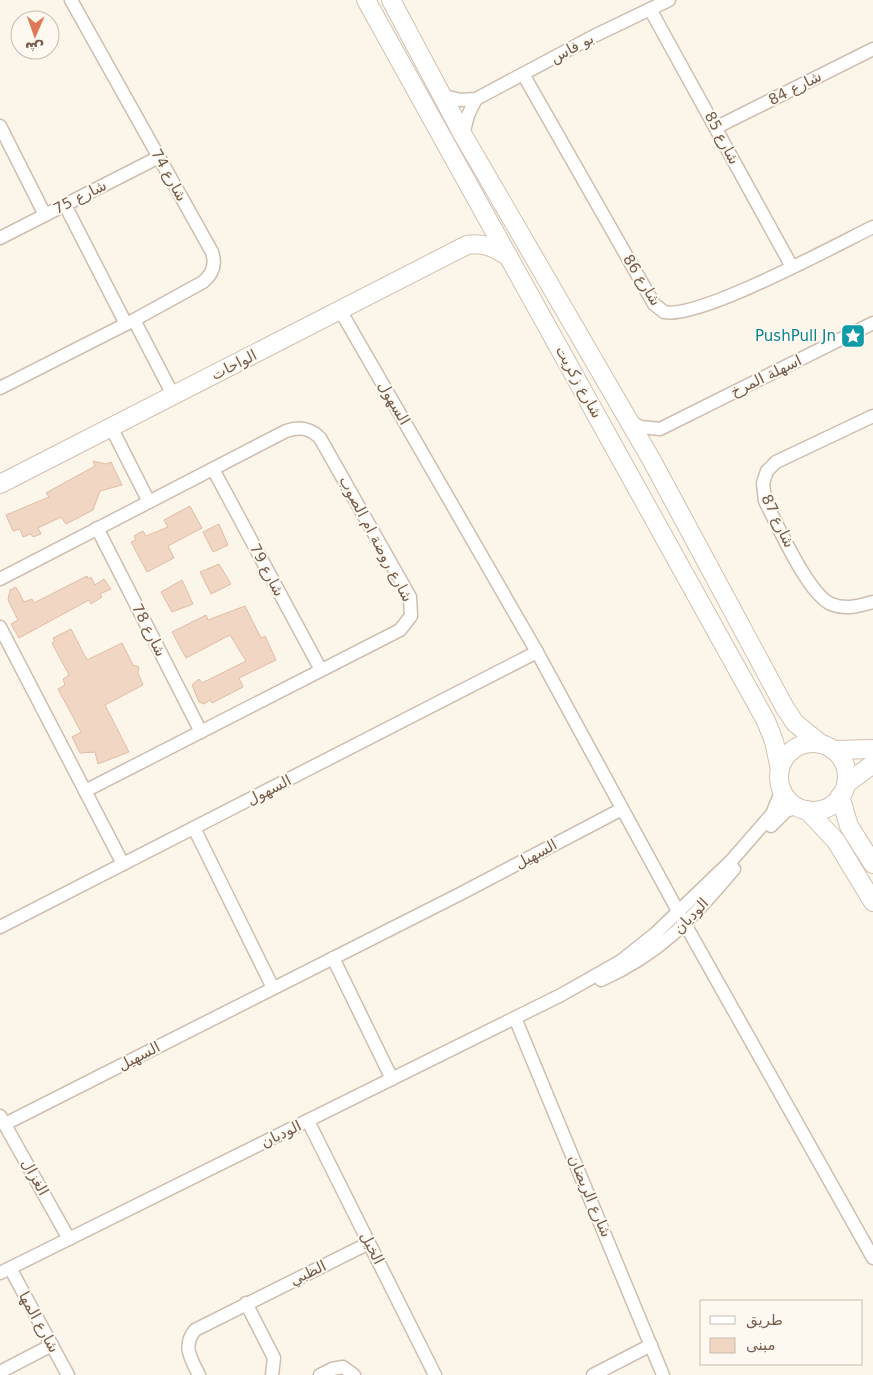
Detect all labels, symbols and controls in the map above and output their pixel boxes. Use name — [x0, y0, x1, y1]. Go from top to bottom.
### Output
north arrow — [10, 10, 60, 60]
street label: بو فاس — [547, 29, 597, 67]
text: ش — [25, 40, 44, 56]
street label: شارع 84 — [765, 67, 825, 109]
street label: شارع 85 — [701, 109, 743, 167]
street label: شارع 74 — [147, 146, 191, 204]
street label: شارع 75 — [50, 176, 110, 218]
street label: شارع 86 — [619, 251, 665, 309]
place icon: PushPull Jn — [840, 323, 866, 349]
place label: PushPull Jn — [755, 327, 836, 345]
street label: شارع زكريت — [552, 343, 606, 421]
street label: الواحات — [208, 346, 260, 384]
street label: اسهلة المرخ — [728, 351, 804, 401]
street label: السهول — [374, 378, 414, 428]
street label: شارع روضة ام الصوب — [335, 473, 417, 605]
street label: شارع 87 — [757, 491, 799, 551]
street label: شارع 79 — [246, 541, 288, 599]
street label: شارع 78 — [128, 600, 170, 660]
street label: السهول — [244, 771, 294, 809]
street label: السهيل — [512, 836, 560, 872]
street label: الوديان — [670, 894, 712, 938]
street label: السهيل — [115, 1038, 163, 1074]
street label: الوديان — [258, 1116, 304, 1152]
street label: شارع الريضان — [565, 1152, 615, 1240]
street label: الغزال — [18, 1155, 52, 1199]
street label: الخيل — [356, 1229, 388, 1267]
street label: الظبي — [287, 1257, 329, 1290]
street label: شارع المها — [15, 1288, 63, 1356]
legend — [700, 1300, 863, 1365]
text: طريق — [746, 1311, 783, 1329]
text: مبنى — [746, 1336, 776, 1354]

